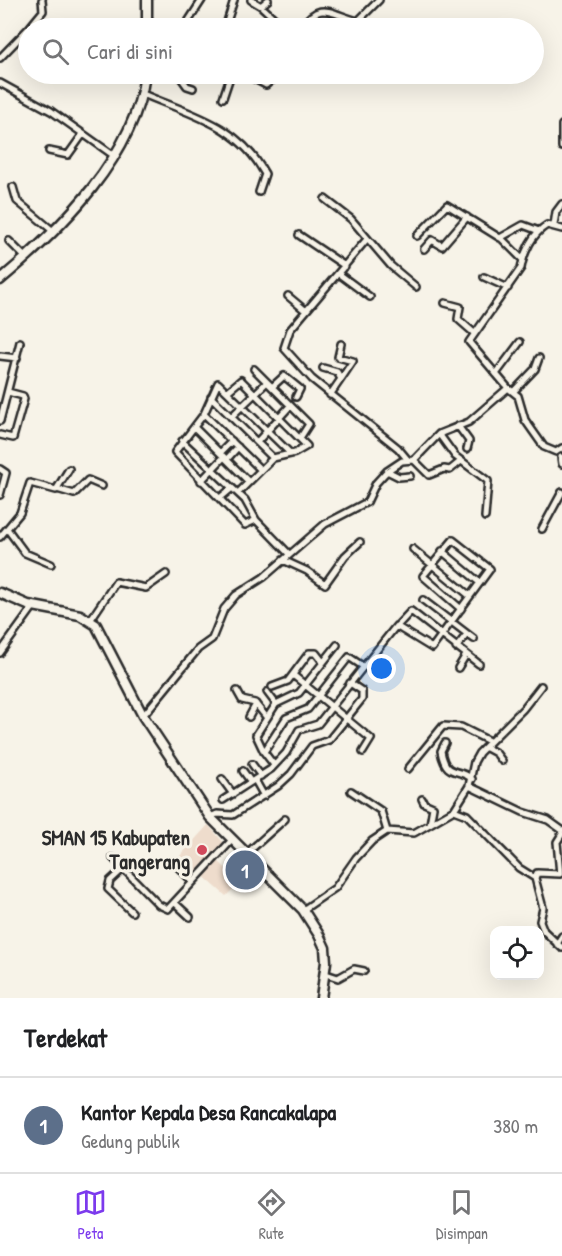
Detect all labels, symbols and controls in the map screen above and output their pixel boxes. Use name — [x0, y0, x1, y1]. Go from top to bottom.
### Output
search box — [18, 18, 544, 84]
icon: search — [39, 35, 72, 68]
text: Cari di sini — [87, 36, 173, 66]
your location — [367, 654, 396, 683]
place label: SMAN 15 Kabupaten Tangerang — [42, 823, 190, 877]
marker: SMAN 15 Kabupaten Tangerang — [195, 843, 209, 857]
pin: 1 — [226, 848, 264, 892]
map controls — [490, 926, 544, 980]
button: locate — [490, 926, 544, 980]
text: Terdekat — [24, 1020, 107, 1055]
text: Kantor Kepala Desa Rancakalapa — [81, 1097, 336, 1127]
text: 1 — [40, 1112, 47, 1139]
text: 380 m — [493, 1112, 538, 1139]
text: Gedung publik — [81, 1127, 180, 1154]
tab: Peta — [74, 1186, 107, 1244]
tab: Rute — [255, 1186, 288, 1244]
tab: Disimpan — [436, 1186, 488, 1244]

